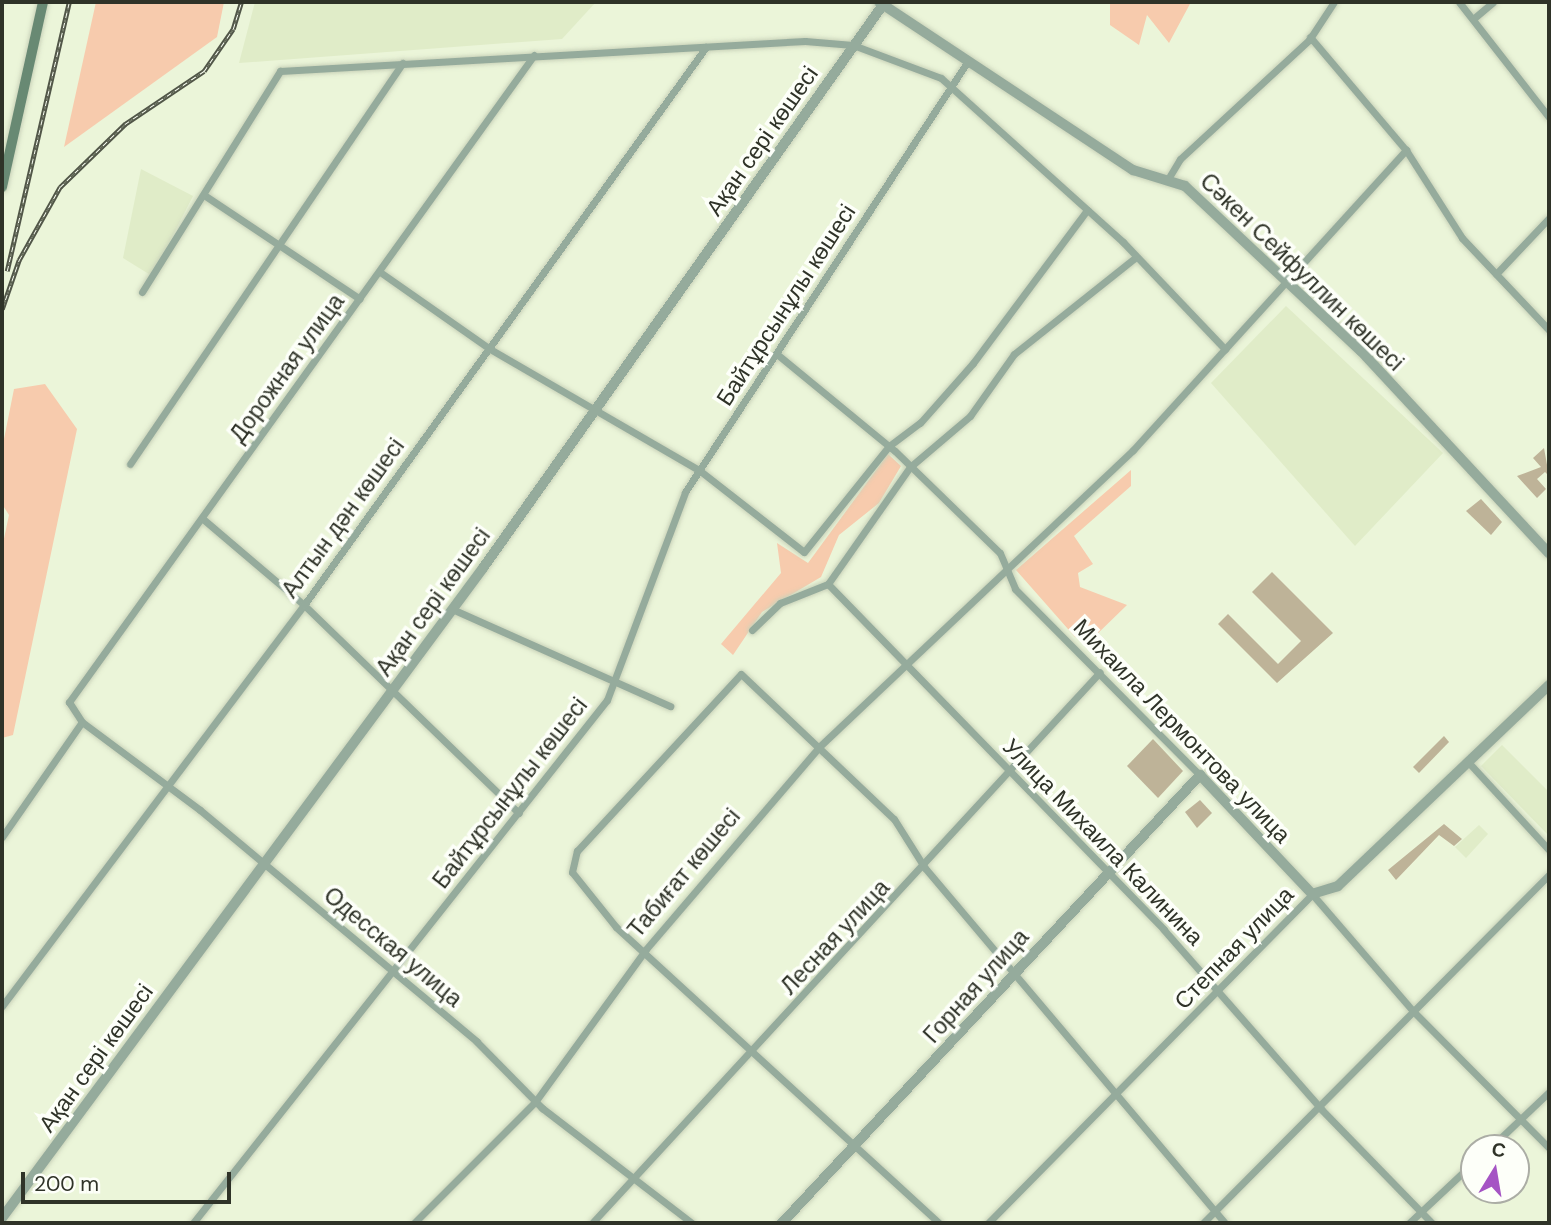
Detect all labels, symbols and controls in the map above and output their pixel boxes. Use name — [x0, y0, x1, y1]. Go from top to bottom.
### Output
street label: Ақан сері көшесі — [700, 61, 824, 221]
street label: Сәкен Сейфуллин көшесі — [1194, 167, 1410, 377]
street label: Байтұрсынұлы көшесі — [711, 199, 861, 411]
street label: Дорожная улица — [224, 288, 350, 448]
street label: Алтын дән көшесі — [276, 433, 410, 603]
street label: Ақан сері көшесі — [370, 523, 496, 681]
street label: Михаила Лермонтова улица — [1068, 613, 1296, 849]
street label: Байтұрсынұлы көшесі — [427, 692, 593, 894]
street label: Улица Михаила Калинина — [997, 733, 1209, 951]
street label: Табиғат көшесі — [622, 803, 746, 943]
street label: Лесная улица — [775, 874, 895, 1000]
street label: Одесская улица — [318, 881, 468, 1013]
street label: Степная улица — [1169, 881, 1299, 1015]
street label: Горная улица — [918, 923, 1034, 1049]
street label: Ақан сері көшесі — [33, 979, 159, 1137]
north arrow — [1460, 1134, 1530, 1204]
text: С — [1490, 1136, 1508, 1163]
scale bar — [24, 1158, 234, 1202]
text: 200 m — [34, 1170, 99, 1198]

